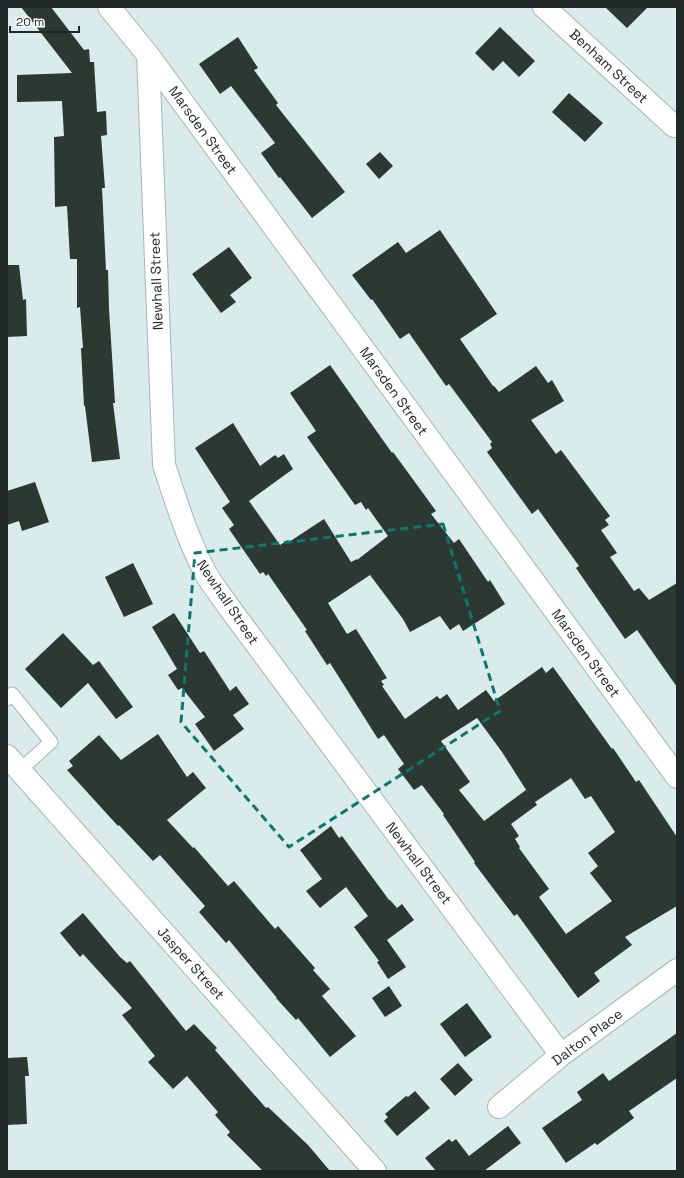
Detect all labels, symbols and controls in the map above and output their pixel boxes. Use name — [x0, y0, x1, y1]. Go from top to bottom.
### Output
scale bar — [10, 8, 79, 34]
text: 20 m — [16, 14, 44, 30]
street label: Benham Street — [566, 25, 652, 107]
street label: Marsden Street — [165, 82, 241, 178]
street label: Newhall Street — [145, 231, 167, 331]
street label: Marsden Street — [356, 343, 432, 439]
street label: Newhall Street — [193, 556, 263, 648]
street label: Marsden Street — [548, 605, 624, 701]
street label: Newhall Street — [382, 818, 456, 908]
street label: Jasper Street — [153, 923, 229, 1003]
street label: Dalton Place — [548, 1004, 626, 1070]

